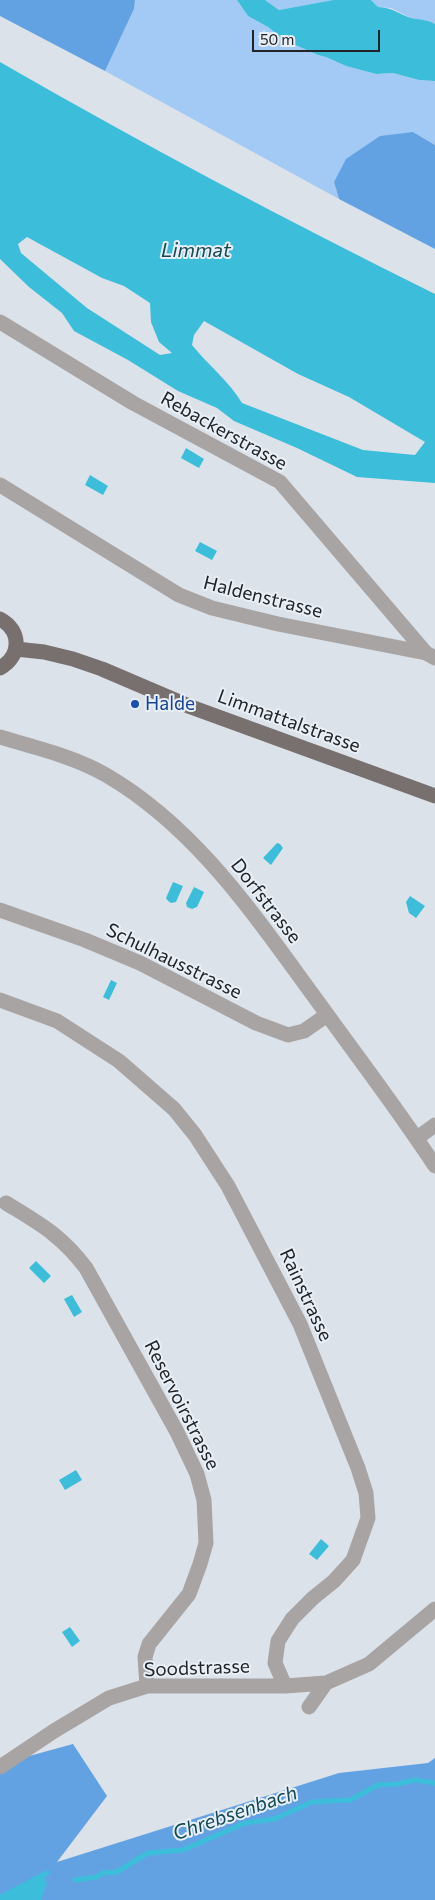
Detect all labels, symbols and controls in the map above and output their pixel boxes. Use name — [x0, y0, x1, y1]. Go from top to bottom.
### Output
scale bar — [255, 20, 382, 52]
text: 50 m — [260, 30, 294, 48]
water label: Limmat — [161, 238, 231, 262]
street label: Rebackerstrasse — [157, 387, 291, 475]
street label: Haldenstrasse — [201, 571, 325, 623]
street label: Limmattalstrasse — [215, 685, 363, 757]
place label: Halde — [145, 693, 195, 715]
marker: Halde — [129, 698, 141, 710]
street label: Dorfstrasse — [226, 854, 306, 948]
street label: Schulhausstrasse — [103, 918, 245, 1004]
street label: Rainstrasse — [275, 1245, 337, 1345]
street label: Reservoirstrasse — [140, 1336, 224, 1474]
street label: Soodstrasse — [144, 1655, 250, 1681]
water label: Chrebsenbach — [170, 1781, 300, 1845]

